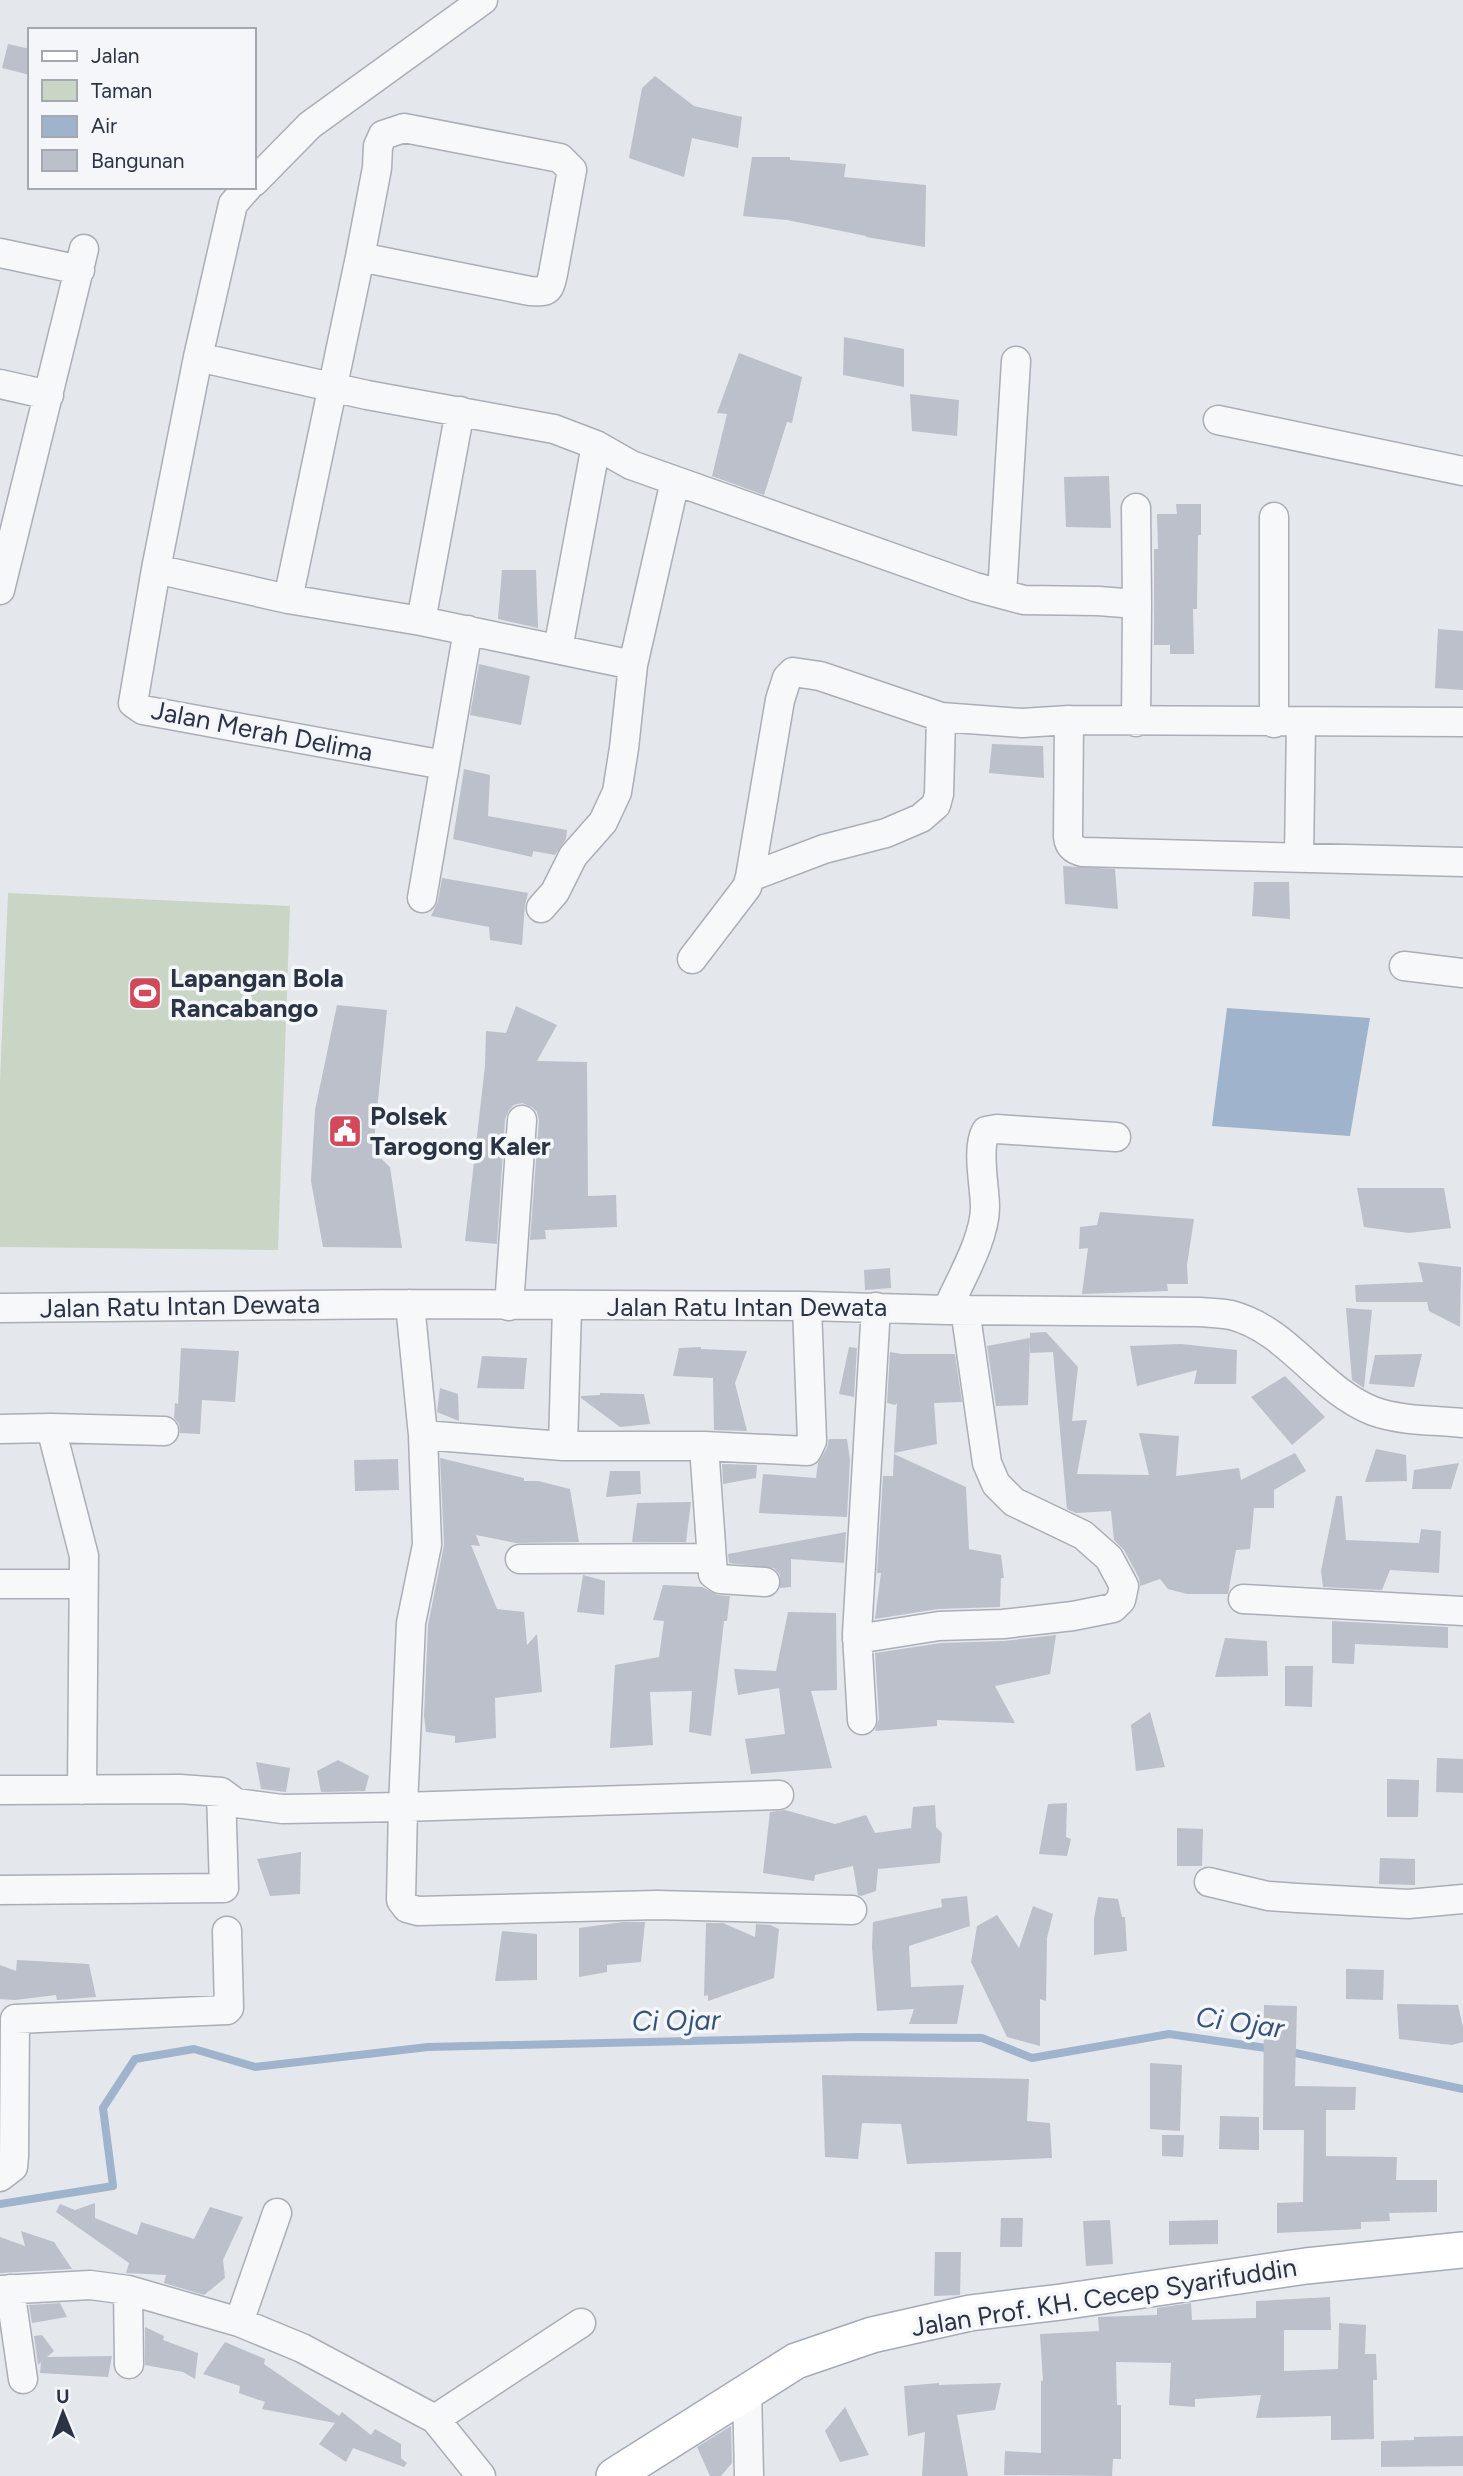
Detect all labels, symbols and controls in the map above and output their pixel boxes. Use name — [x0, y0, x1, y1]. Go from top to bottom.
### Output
legend — [28, 28, 256, 189]
text: Jalan — [91, 43, 140, 68]
text: Taman — [91, 78, 152, 103]
text: Air — [91, 113, 117, 138]
text: Bangunan — [91, 148, 184, 173]
street label: Jalan Merah Delima — [149, 694, 375, 768]
place label: Lapangan Bola Rancabango — [170, 962, 344, 1024]
sports icon: Lapangan Bola Rancabango — [126, 974, 164, 1012]
place label: Polsek Tarogong Kaler — [370, 1100, 551, 1162]
public building icon: Polsek Tarogong Kaler — [326, 1112, 364, 1150]
street label: Jalan Ratu Intan Dewata — [40, 1288, 320, 1324]
street label: Jalan Ratu Intan Dewata — [607, 1291, 887, 1323]
water label: Ci Ojar — [1194, 1999, 1288, 2045]
water label: Ci Ojar — [631, 2002, 722, 2038]
street label: Jalan Prof. KH. Cecep Syarifuddin — [909, 2251, 1299, 2343]
north arrow — [28, 2378, 98, 2448]
text: U — [56, 2385, 70, 2408]

